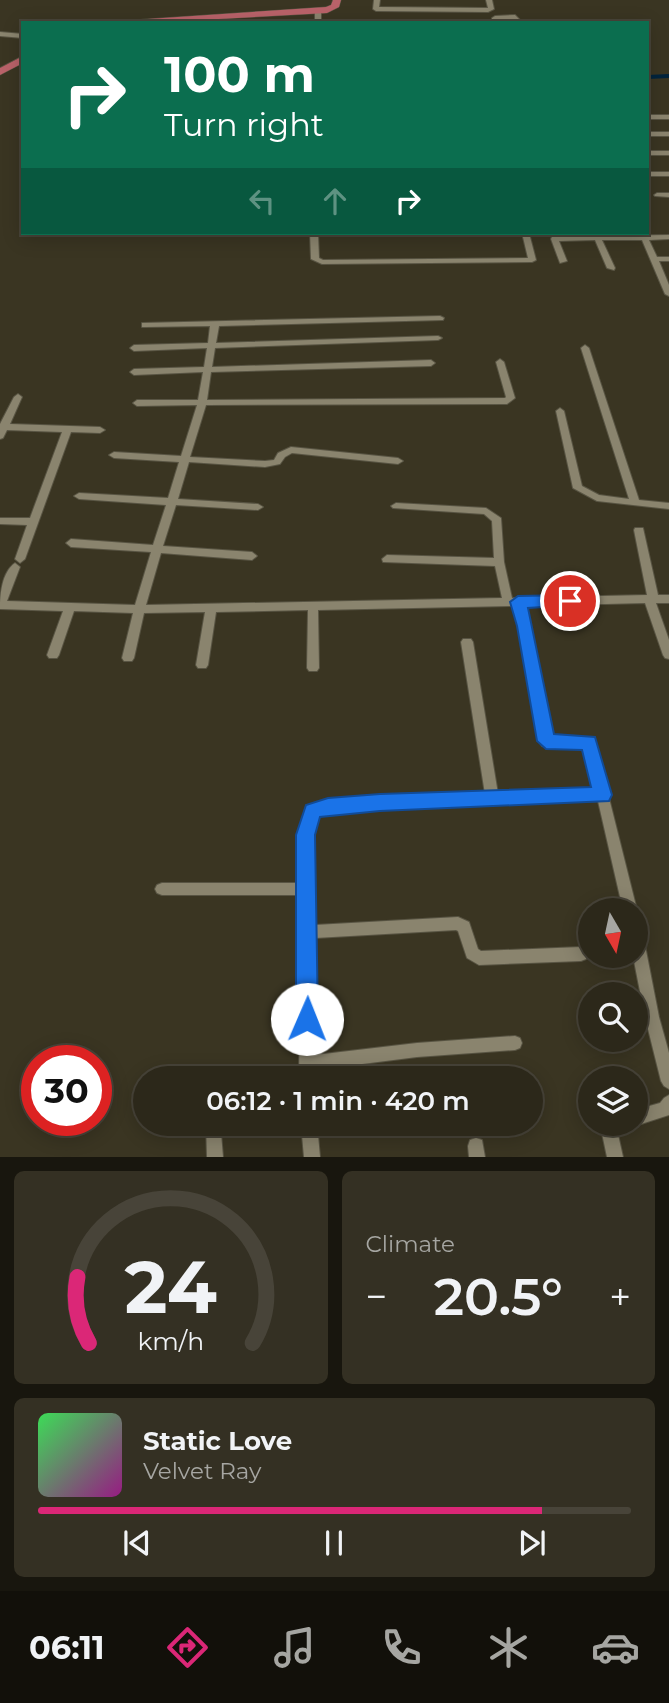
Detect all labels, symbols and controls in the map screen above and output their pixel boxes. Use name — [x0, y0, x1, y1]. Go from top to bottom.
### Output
text: 100 m — [164, 45, 315, 104]
icon: right — [49, 49, 140, 140]
text: Turn right — [164, 105, 324, 144]
icon: left — [243, 182, 281, 220]
icon: ahead — [316, 182, 354, 220]
icon: right — [389, 182, 427, 220]
pin — [540, 571, 600, 631]
icon: arrive — [551, 582, 589, 620]
north arrow — [578, 898, 648, 968]
map controls — [578, 898, 648, 1136]
position arrow — [270, 982, 344, 1056]
button: search — [578, 982, 648, 1052]
speed limit sign: 30 — [21, 1045, 112, 1136]
button: layers — [578, 1066, 648, 1136]
text: 06:12 · 1 min · 420 m — [206, 1085, 470, 1117]
text: Climate — [366, 1230, 455, 1258]
text: 24 — [125, 1244, 217, 1332]
text: 20.5° — [434, 1265, 563, 1328]
text: − — [366, 1273, 387, 1320]
text: + — [609, 1273, 631, 1320]
text: km/h — [137, 1326, 204, 1356]
text: Static Love — [143, 1425, 292, 1457]
text: Velvet Ray — [143, 1457, 261, 1485]
icon: previous — [118, 1524, 156, 1562]
icon: pause — [315, 1524, 353, 1562]
icon: next — [513, 1524, 551, 1562]
icon: directions — [163, 1623, 212, 1672]
icon: music — [270, 1623, 319, 1672]
icon: phone — [377, 1623, 426, 1672]
icon: climate — [484, 1623, 533, 1672]
icon: car — [591, 1623, 640, 1672]
text: 06:11 — [29, 1628, 105, 1667]

